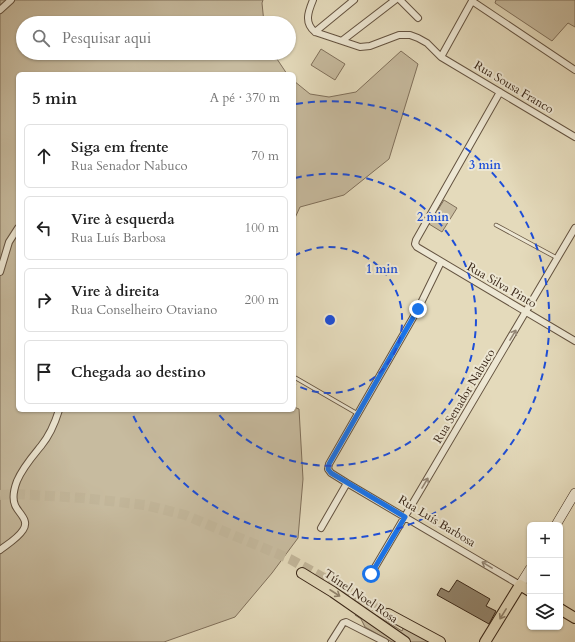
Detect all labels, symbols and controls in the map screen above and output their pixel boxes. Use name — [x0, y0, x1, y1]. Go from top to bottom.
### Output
search box — [16, 16, 296, 60]
icon: search — [30, 27, 52, 49]
text: Pesquisar aqui — [62, 28, 151, 48]
street label: Rua Sousa Franco — [471, 57, 557, 117]
text: 5 min — [32, 87, 77, 110]
text: A pé · 370 m — [210, 89, 280, 107]
text: Siga em frente — [71, 137, 169, 157]
icon: ahead — [33, 145, 55, 167]
text: 70 m — [251, 147, 279, 165]
text: Rua Senador Nabuco — [71, 157, 188, 175]
text: 3 min — [469, 157, 501, 173]
text: Vire à esquerda — [71, 209, 175, 229]
text: 2 min — [417, 209, 449, 225]
icon: left — [33, 217, 55, 239]
text: 100 m — [245, 219, 279, 237]
text: Rua Luís Barbosa — [71, 229, 166, 247]
street label: Rua Silva Pinto — [464, 259, 540, 312]
text: 1 min — [366, 261, 398, 277]
text: Vire à direita — [71, 281, 159, 301]
icon: right — [33, 289, 55, 311]
text: 200 m — [245, 291, 279, 309]
route end — [409, 300, 427, 318]
text: Rua Conselheiro Otaviano — [71, 301, 217, 319]
centre of rings — [323, 313, 337, 327]
one-way arrow — [509, 329, 517, 341]
street label: Rua Senador Nabuco — [429, 345, 499, 446]
icon: arrive — [33, 361, 55, 383]
text: Chegada ao destino — [71, 362, 206, 382]
one-way arrow — [421, 477, 429, 489]
street label: Rua Luís Barbosa — [395, 492, 479, 551]
map controls — [527, 522, 563, 630]
button: + — [527, 522, 563, 558]
button: − — [527, 558, 563, 594]
one-way arrow — [481, 561, 493, 569]
street label: Túnel Noel Rosa — [321, 565, 402, 627]
route start — [362, 565, 380, 583]
one-way arrow — [329, 589, 340, 597]
button: layers — [527, 594, 563, 630]
one-way arrow — [498, 608, 506, 620]

